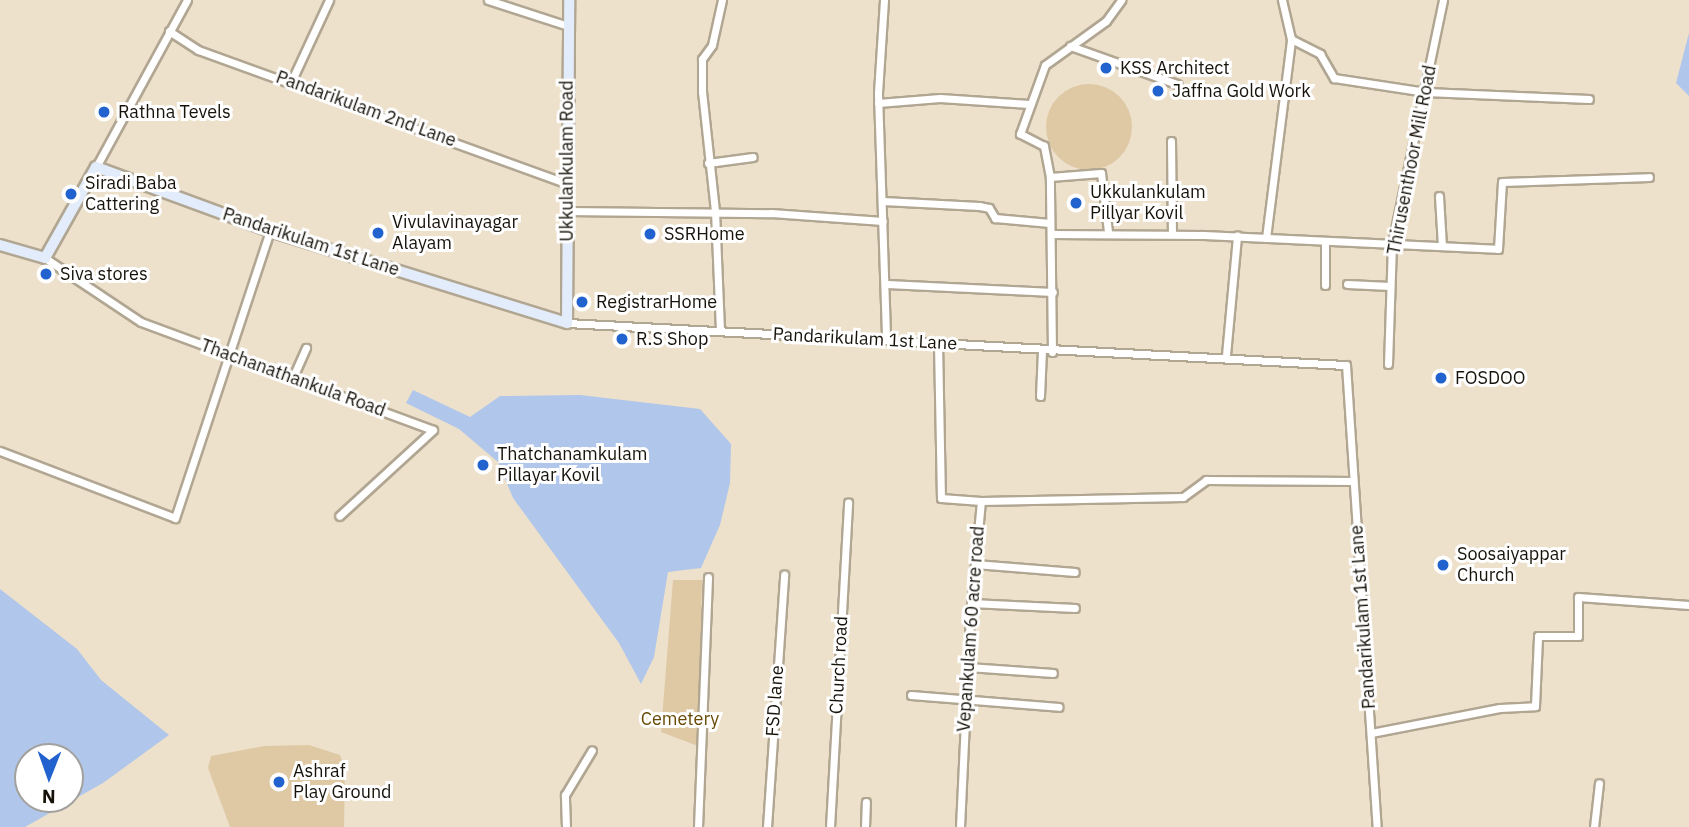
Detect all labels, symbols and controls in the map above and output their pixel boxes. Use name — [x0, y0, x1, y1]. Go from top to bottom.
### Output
place label: KSS Architect — [1120, 57, 1230, 79]
marker: KSS Architect — [1098, 60, 1114, 76]
street label: Thirusenthoor Mill Road — [1383, 63, 1441, 257]
street label: Pandarikulam 2nd Lane — [273, 66, 459, 152]
street label: Ukkulankulam Road — [556, 80, 578, 242]
place label: Jaffna Gold Work — [1172, 80, 1311, 102]
marker: Jaffna Gold Work — [1150, 83, 1166, 99]
place label: Rathna Tevels — [118, 101, 231, 123]
marker: Rathna Tevels — [96, 104, 112, 120]
place label: Siradi Baba Cattering — [85, 173, 177, 216]
place label: Ukkulankulam Pillyar Kovil — [1090, 182, 1206, 224]
marker: Siradi Baba Cattering — [63, 186, 79, 202]
marker: Ukkulankulam Pillyar Kovil — [1068, 195, 1084, 211]
street label: Pandarikulam 1st Lane — [220, 203, 402, 281]
place label: Vivulavinayagar Alayam — [392, 212, 518, 255]
place label: SSRHome — [664, 223, 745, 245]
marker: Vivulavinayagar Alayam — [370, 225, 386, 241]
marker: SSRHome — [642, 226, 658, 242]
place label: Siva stores — [60, 263, 148, 285]
marker: Siva stores — [38, 266, 54, 282]
place label: RegistrarHome — [596, 291, 717, 313]
marker: RegistrarHome — [574, 294, 590, 310]
street label: Pandarikulam 1st Lane — [772, 323, 958, 355]
place label: R.S Shop — [636, 328, 708, 350]
marker: R.S Shop — [614, 331, 630, 347]
street label: Thachanathankula Road — [198, 335, 388, 421]
place label: FOSDOO — [1455, 367, 1526, 389]
marker: FOSDOO — [1433, 370, 1449, 386]
place label: Thatchanamkulam Pillayar Kovil — [497, 444, 648, 486]
marker: Thatchanamkulam Pillayar Kovil — [475, 457, 491, 473]
street label: Pandarikulam 1st Lane — [1346, 524, 1380, 710]
street label: Vepankulam 60 acre road — [953, 525, 989, 733]
place label: Soosaiyappar Church — [1457, 544, 1566, 586]
marker: Soosaiyappar Church — [1435, 557, 1451, 573]
street label: Church road — [826, 615, 852, 715]
street label: FSD lane — [762, 665, 788, 737]
park label: Cemetery — [641, 708, 719, 730]
north arrow — [14, 743, 84, 813]
place label: Ashraf Play Ground — [293, 761, 392, 804]
marker: Ashraf Play Ground — [271, 774, 287, 790]
text: N — [42, 785, 56, 809]

